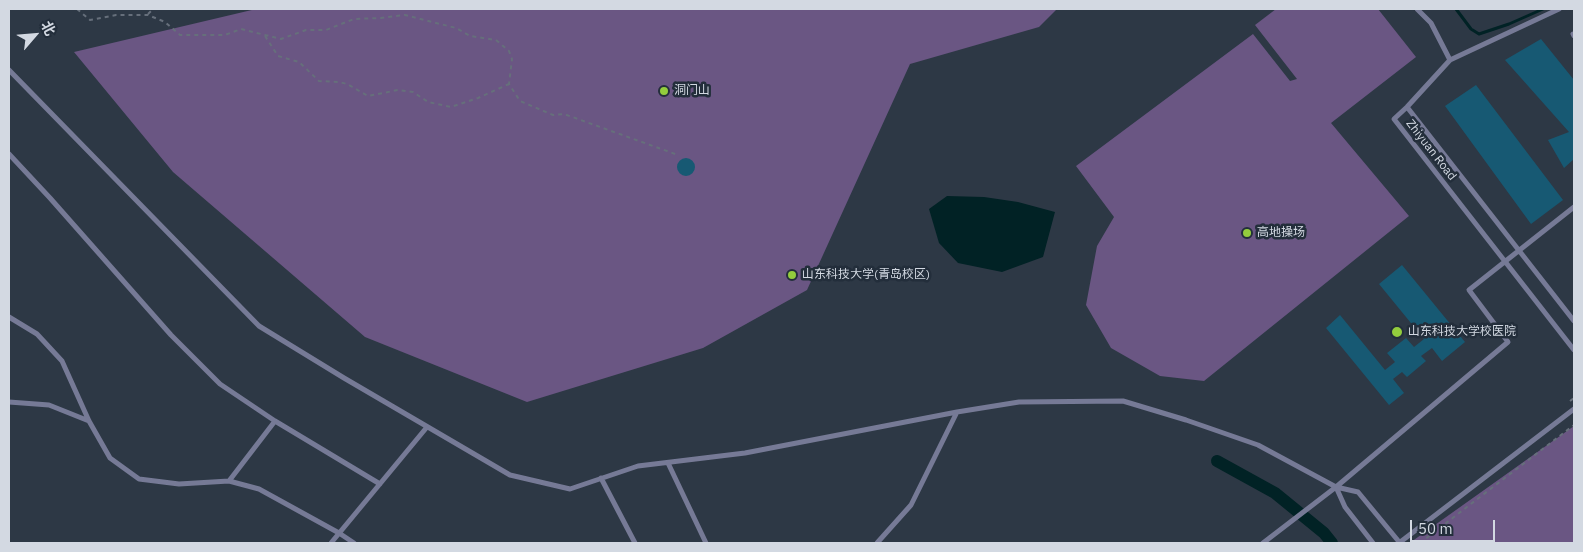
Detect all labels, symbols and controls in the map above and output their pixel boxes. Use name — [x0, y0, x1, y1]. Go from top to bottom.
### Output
north arrow — [10, 10, 60, 60]
text: 北 — [37, 18, 60, 39]
place label: 洞门山 — [674, 84, 710, 98]
marker: 洞门山 — [658, 85, 670, 97]
street label: Zhiyuan Road — [1403, 117, 1459, 183]
place label: 高地操场 — [1257, 226, 1305, 240]
marker: 高地操场 — [1241, 227, 1253, 239]
place label: 山东科技大学(青岛校区) — [802, 268, 930, 282]
marker: 山东科技大学(青岛校区) — [786, 269, 798, 281]
marker: 山东科技大学校医院 — [1390, 325, 1404, 339]
place label: 山东科技大学校医院 — [1408, 325, 1516, 339]
scale bar — [1413, 510, 1498, 542]
text: 50 m — [1418, 519, 1453, 538]

